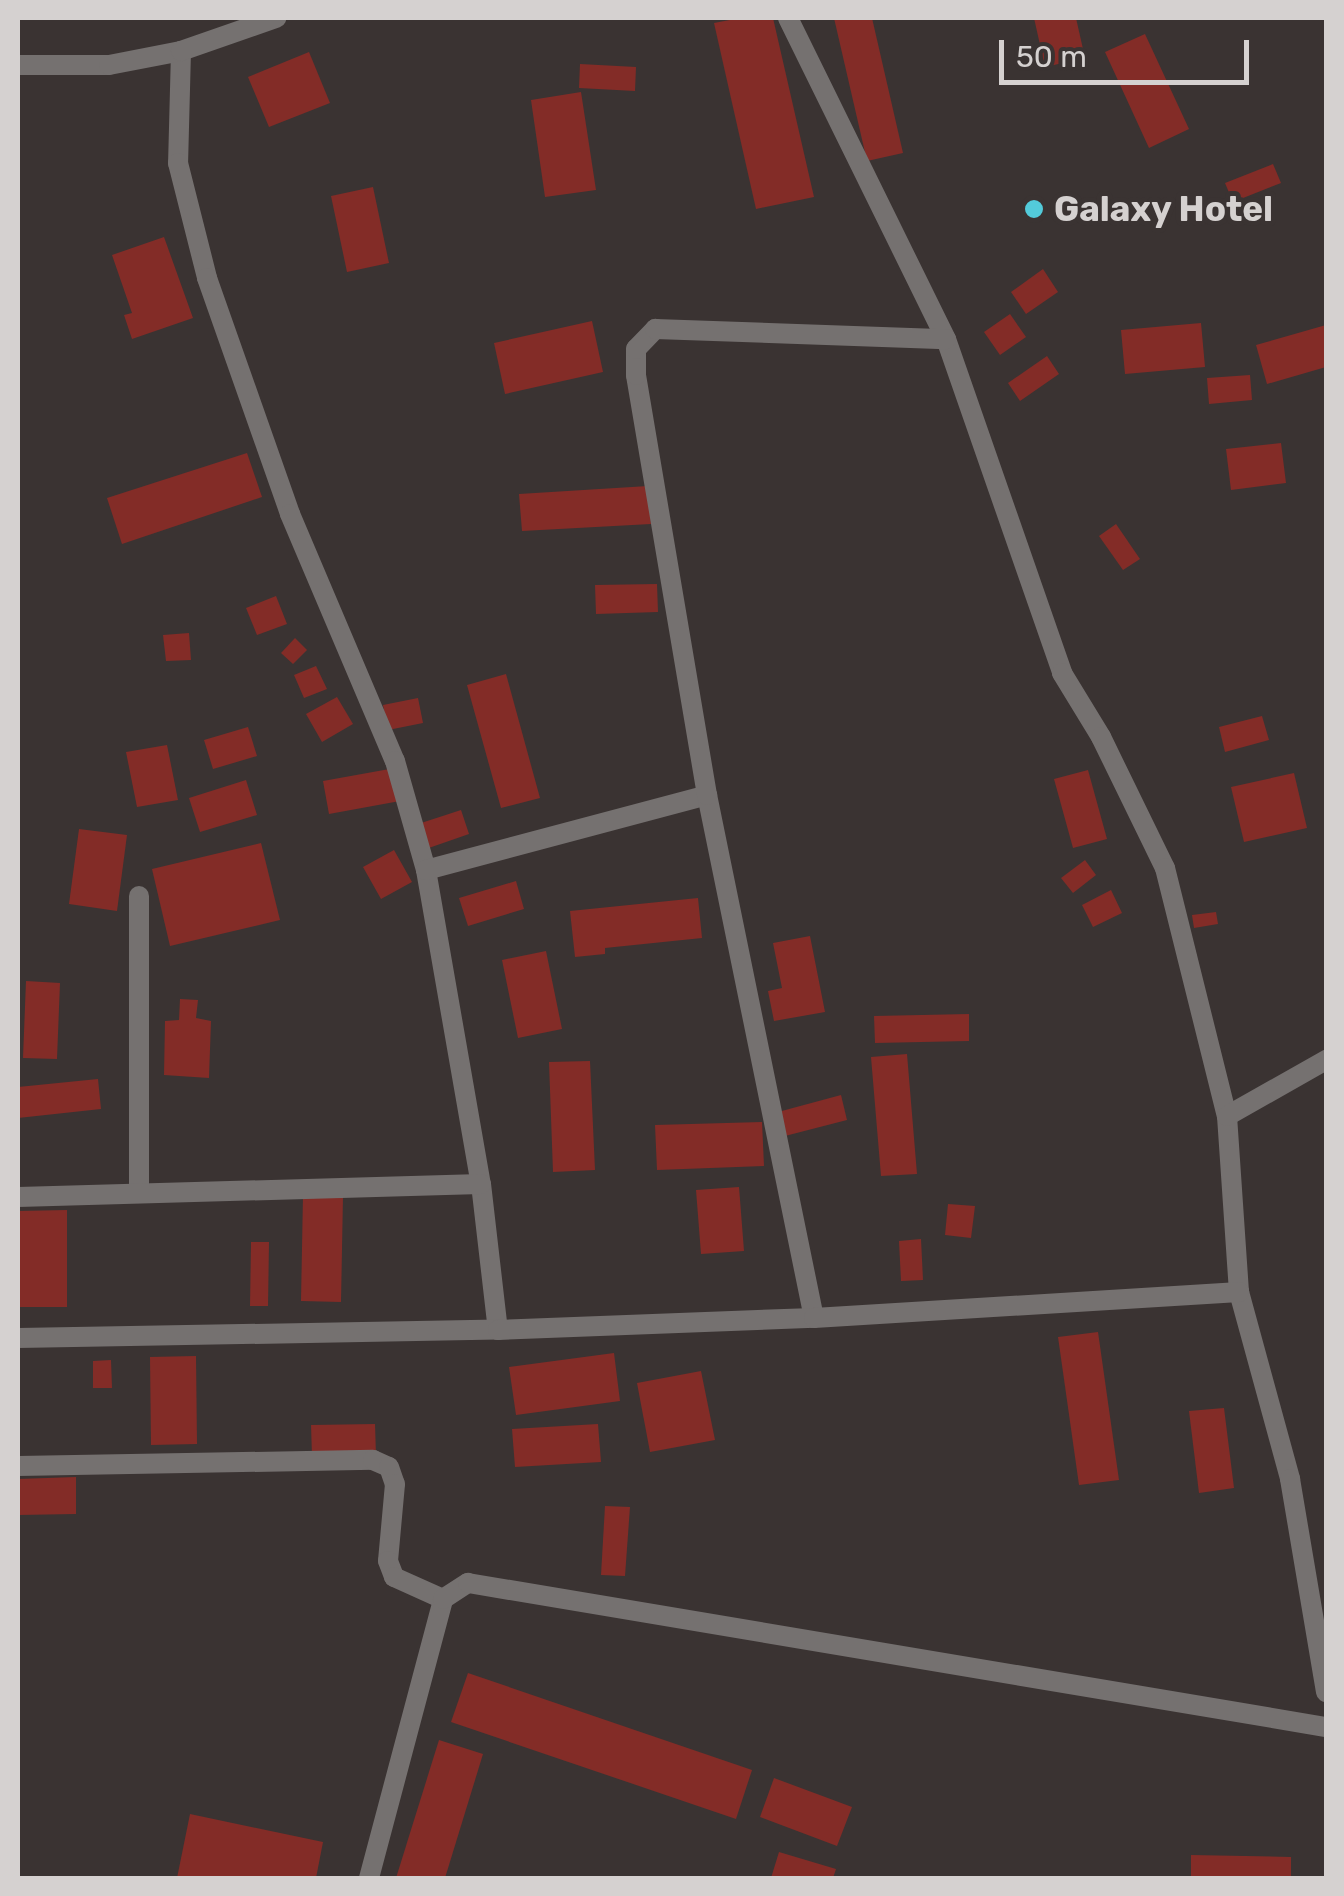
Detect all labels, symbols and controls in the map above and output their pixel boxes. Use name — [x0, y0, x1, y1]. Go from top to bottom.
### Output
scale bar — [1004, 20, 1254, 82]
text: 50 m — [1016, 39, 1087, 75]
place label: Galaxy Hotel — [1054, 188, 1274, 230]
marker: Galaxy Hotel — [1023, 198, 1045, 220]

